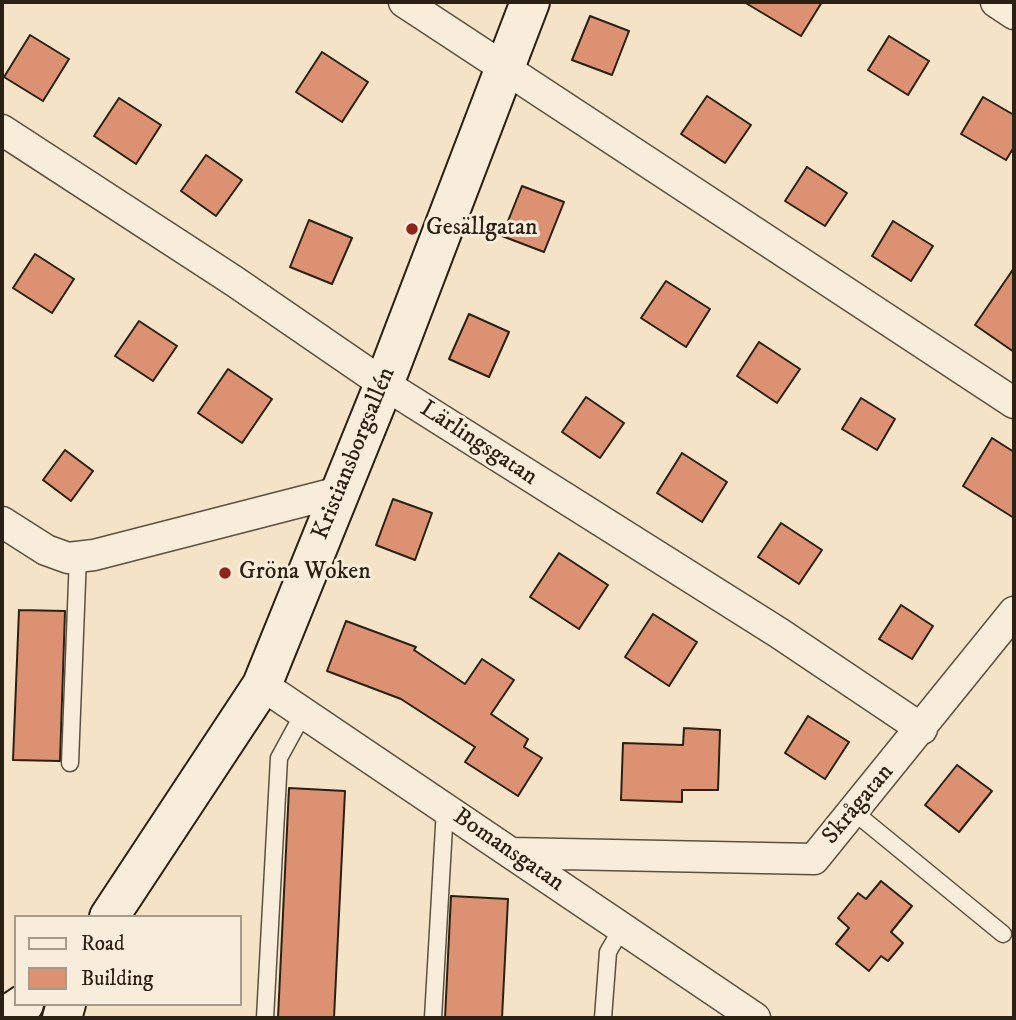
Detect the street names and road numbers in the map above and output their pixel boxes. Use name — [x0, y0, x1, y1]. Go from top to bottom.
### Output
street label: Kristiansborgsallén — [307, 364, 403, 544]
street label: Lärlingsgatan — [414, 395, 542, 493]
street label: Skrågatan — [817, 759, 901, 851]
street label: Bomansgatan — [447, 803, 569, 899]

